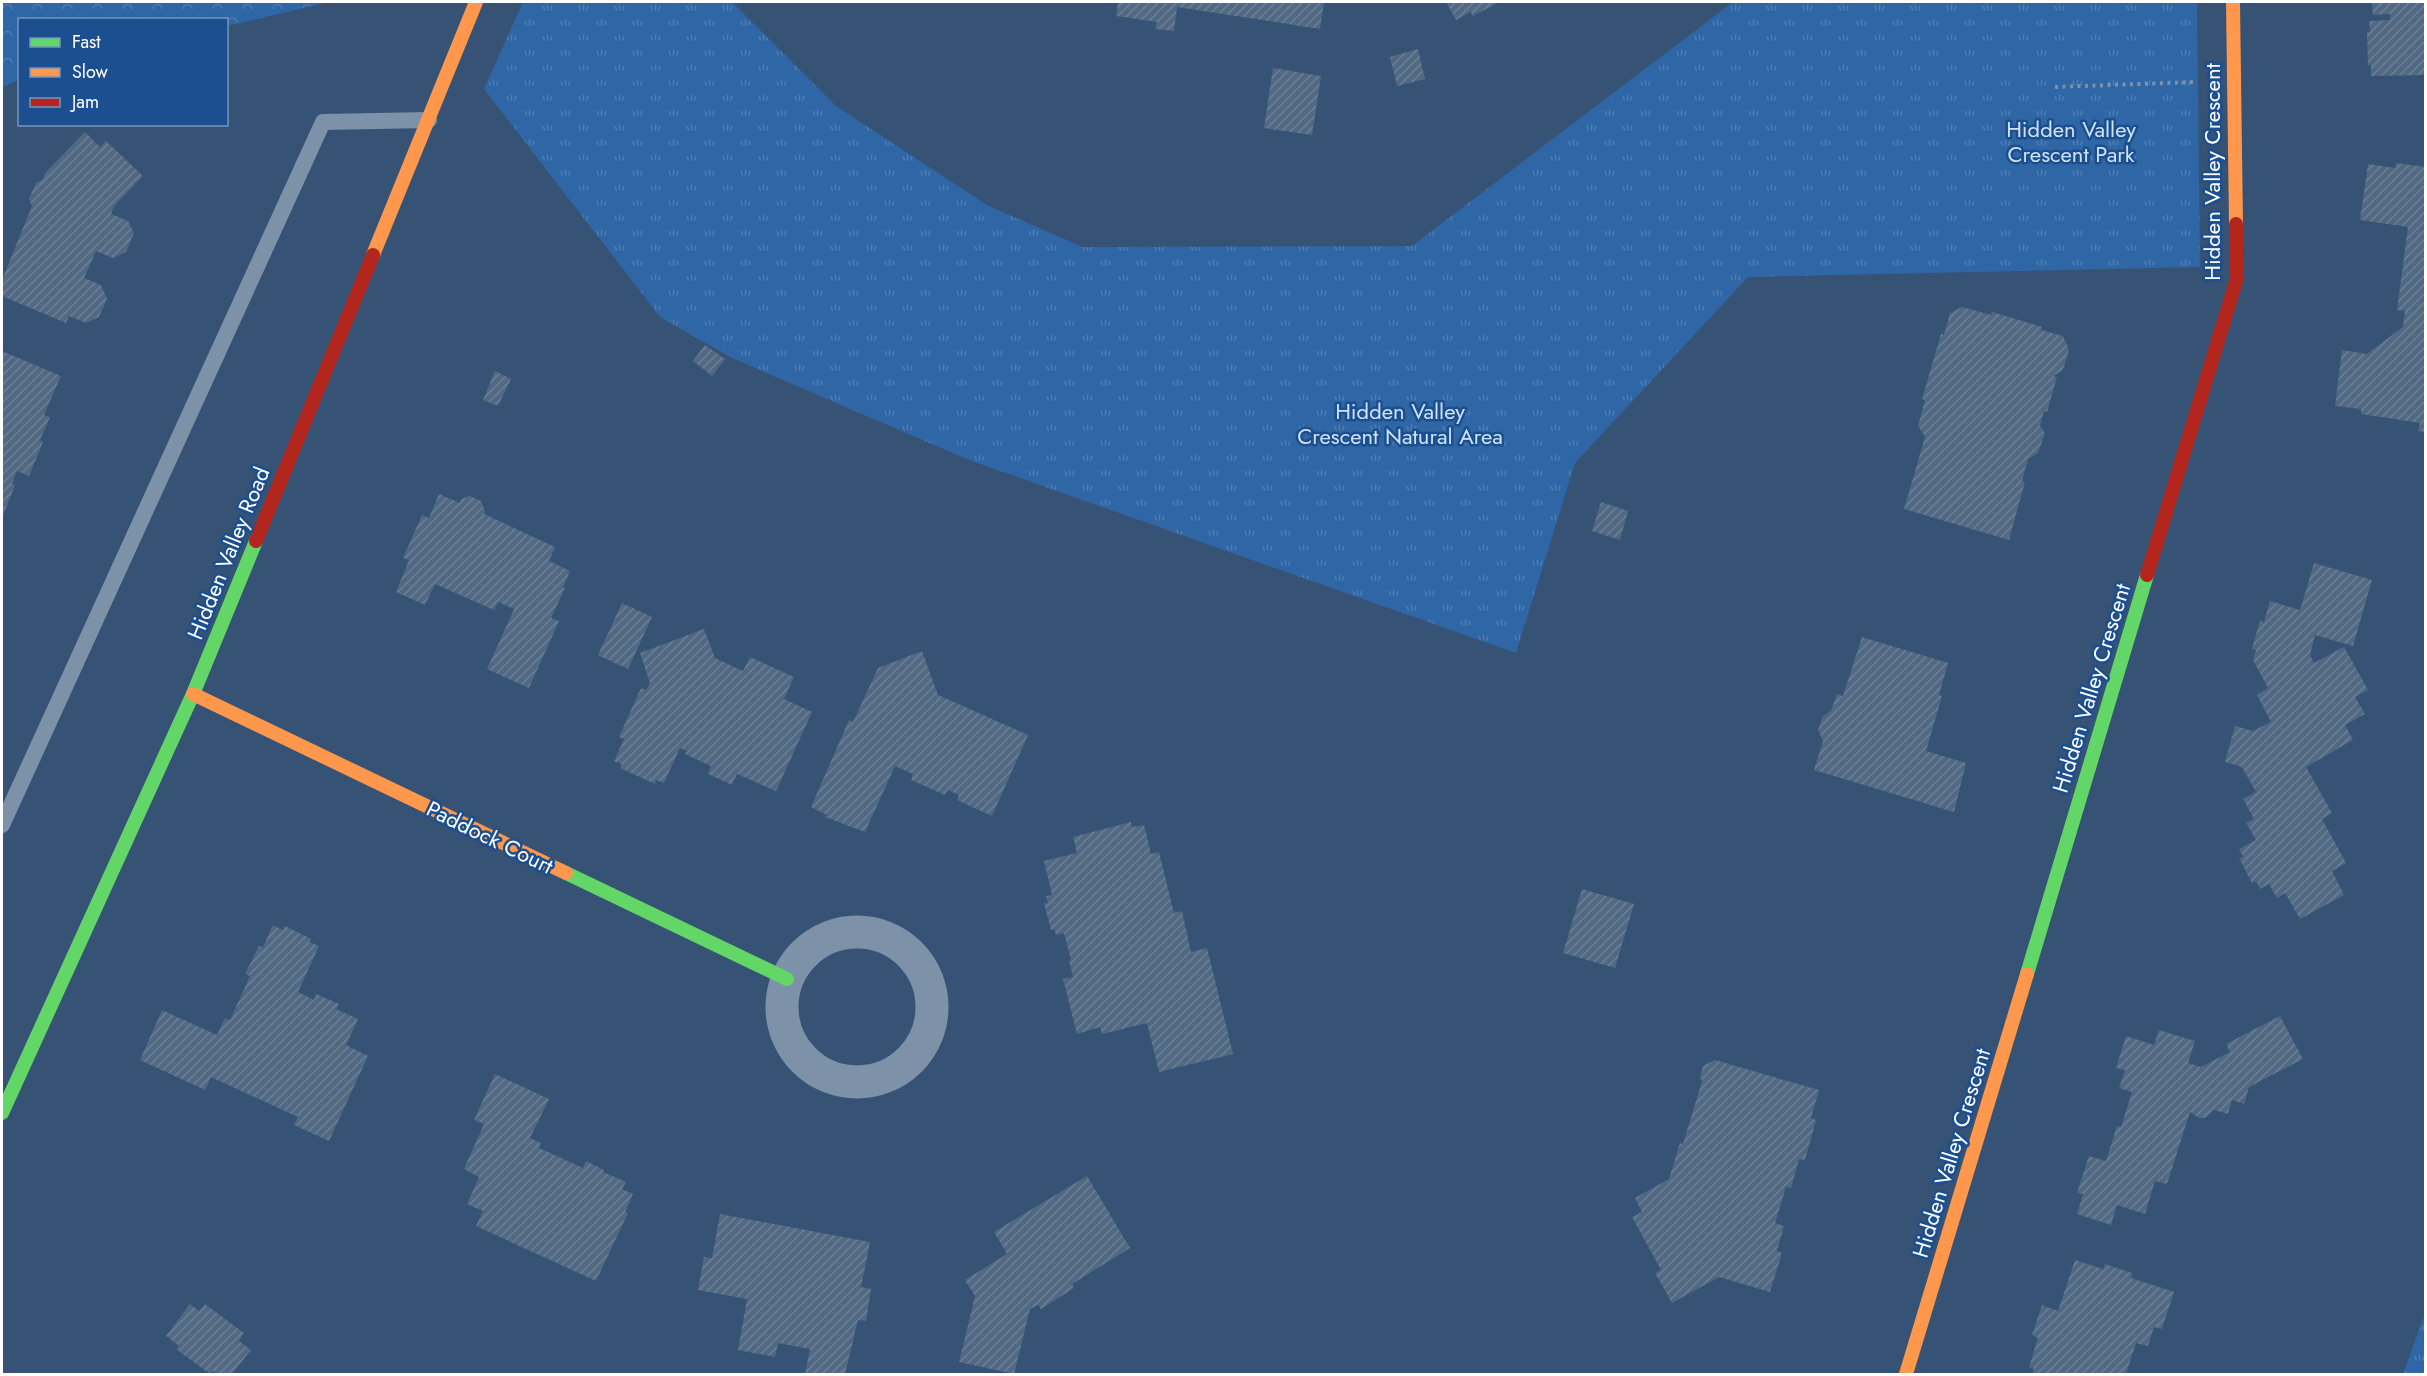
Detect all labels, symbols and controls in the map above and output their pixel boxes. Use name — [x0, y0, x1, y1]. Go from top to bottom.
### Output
legend — [18, 18, 228, 126]
text: Fast — [72, 29, 101, 55]
text: Slow — [72, 59, 109, 85]
street label: Hidden Valley Crescent — [2196, 63, 2228, 281]
text: Jam — [70, 89, 99, 115]
park label: Hidden Valley Crescent Park — [2006, 113, 2136, 170]
park label: Hidden Valley Crescent Natural Area — [1297, 395, 1503, 452]
street label: Hidden Valley Road — [179, 462, 277, 644]
street label: Hidden Valley Crescent — [2044, 579, 2138, 797]
street label: Paddock Court — [421, 793, 559, 882]
street label: Hidden Valley Crescent — [1904, 1044, 1998, 1262]

